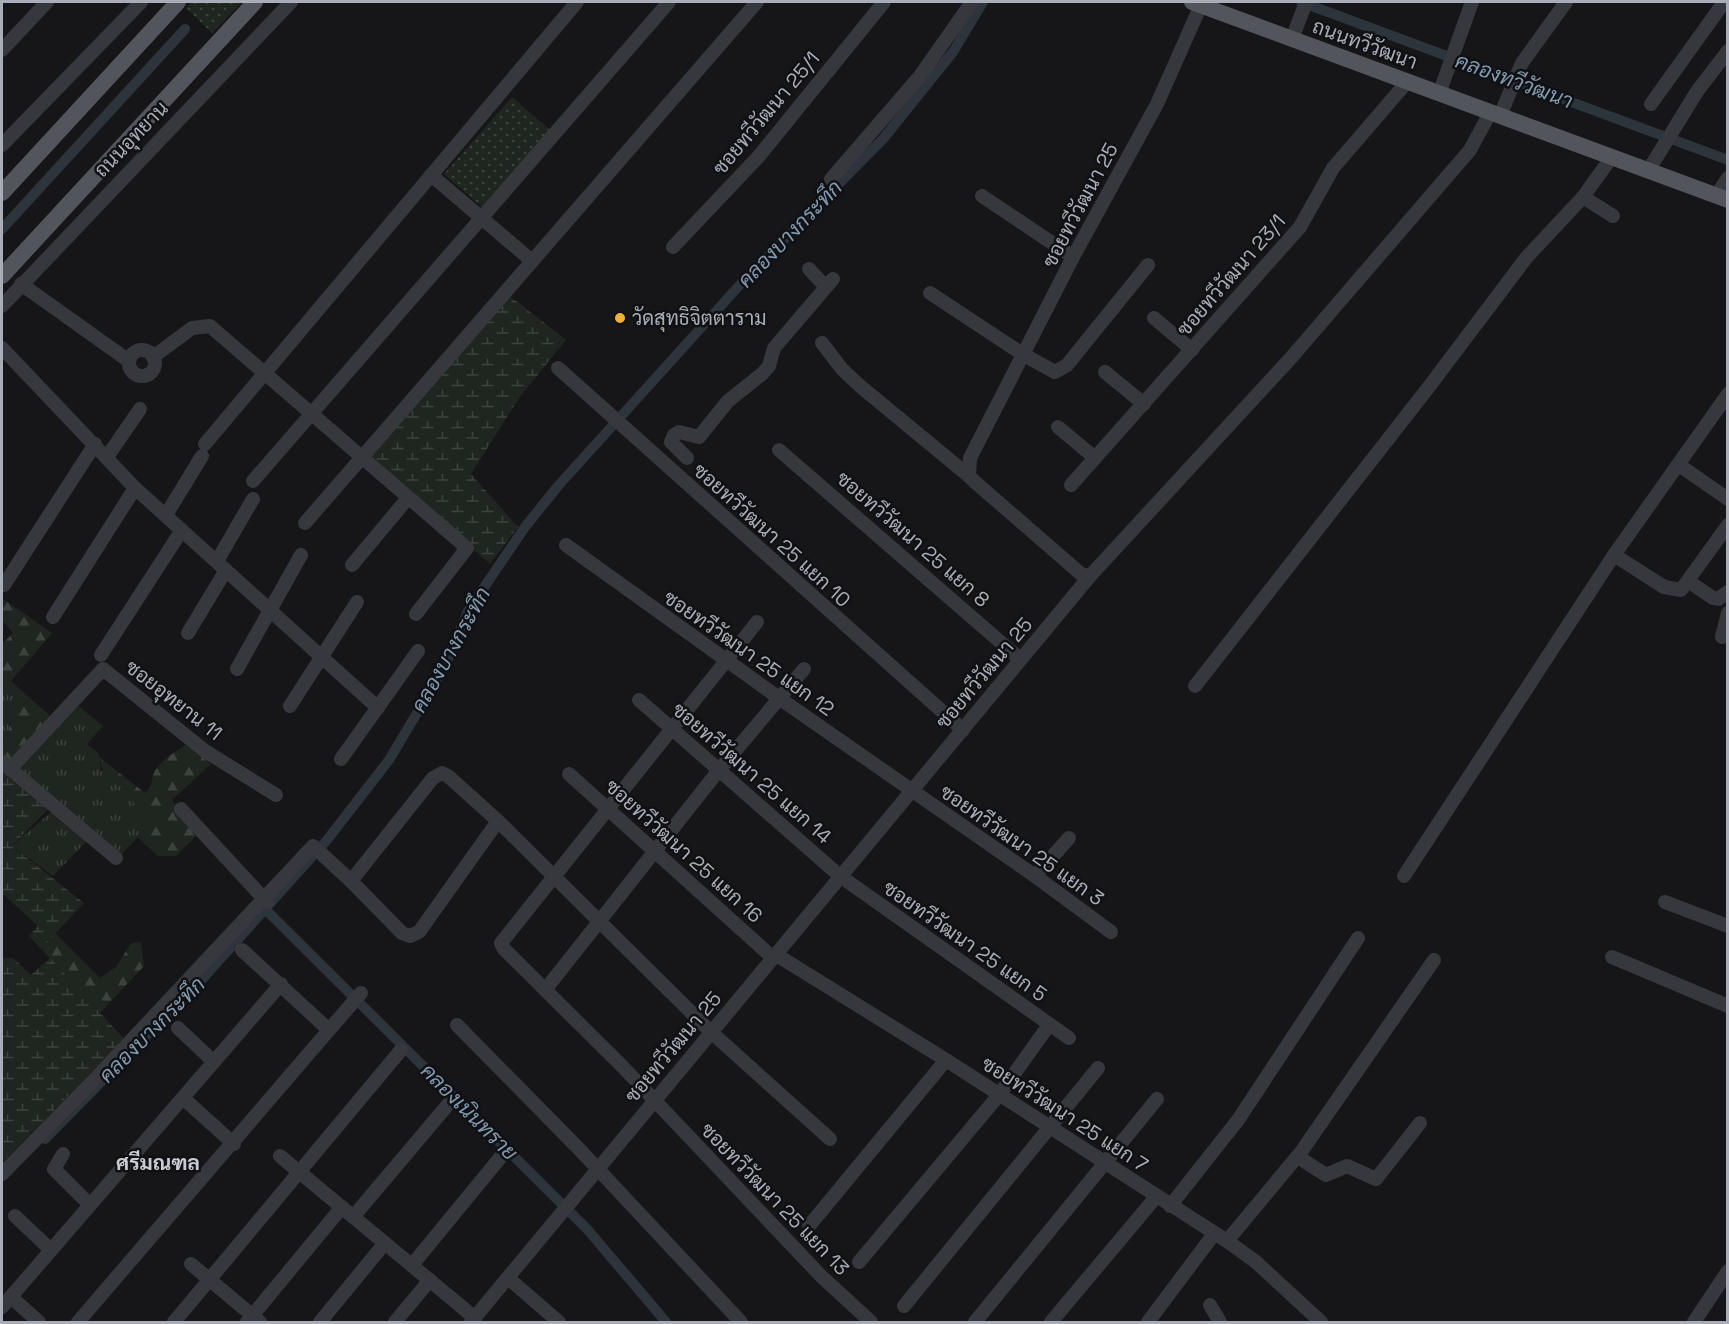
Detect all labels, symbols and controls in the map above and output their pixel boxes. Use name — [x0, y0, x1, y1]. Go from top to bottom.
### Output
street label: ถนนทวีวัฒนา — [1309, 13, 1421, 75]
street label: ซอยทวีวัฒนา 25/1 — [707, 46, 825, 180]
water label: คลองทวีวัฒนา — [1452, 47, 1577, 114]
street label: ถนนอุทยาน — [88, 95, 174, 183]
street label: ซอยทวีวัฒนา 25 — [1036, 138, 1124, 272]
water label: คลองบางกระทึก — [732, 174, 848, 293]
street label: ซอยทวีวัฒนา 23/1 — [1171, 209, 1291, 341]
place label: วัดสุทธิจิตตาราม — [632, 305, 766, 332]
marker: วัดสุทธิจิตตาราม — [613, 311, 627, 325]
street label: ซอยทวีวัฒนา 25 แยก 10 — [688, 457, 856, 613]
street label: ซอยทวีวัฒนา 25 แยก 8 — [831, 465, 995, 613]
water label: คลองบางกระทึก — [405, 582, 496, 717]
street label: ซอยทวีวัฒนา 25 แยก 12 — [659, 584, 839, 722]
street label: ซอยทวีวัฒนา 25 — [930, 612, 1038, 734]
street label: ซอยอุทยาน 11 — [120, 654, 228, 747]
street label: ซอยทวีวัฒนา 25 แยก 14 — [667, 697, 837, 849]
street label: ซอยทวีวัฒนา 25 แยก 16 — [600, 773, 768, 929]
street label: ซอยทวีวัฒนา 25 แยก 3 — [935, 779, 1109, 911]
street label: ซอยทวีวัฒนา 25 แยก 5 — [878, 875, 1052, 1007]
water label: คลองบางกระทึก — [93, 971, 210, 1088]
street label: ซอยทวีวัฒนา 25 — [619, 986, 727, 1108]
street label: ซอยทวีวัฒนา 25 แยก 7 — [977, 1050, 1153, 1178]
water label: คลองเนินทราย — [415, 1058, 523, 1166]
street label: ซอยทวีวัฒนา 25 แยก 13 — [695, 1117, 855, 1281]
district label: ศรีมณฑล — [116, 1149, 200, 1176]

